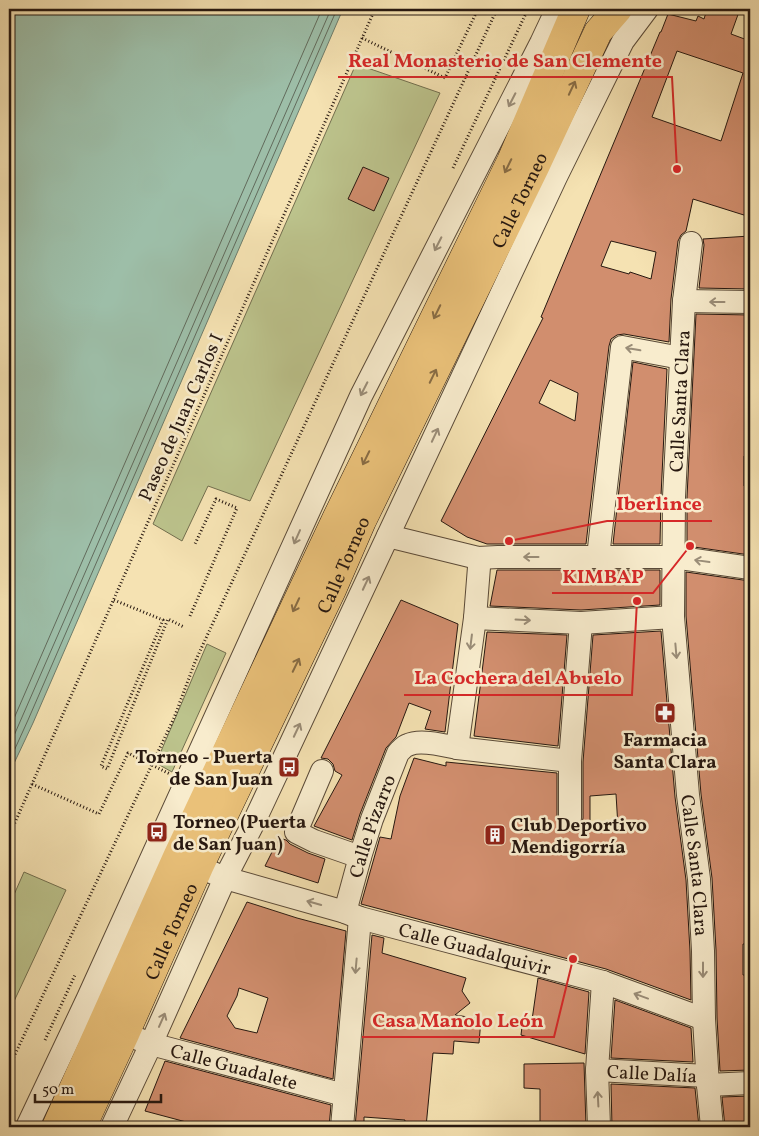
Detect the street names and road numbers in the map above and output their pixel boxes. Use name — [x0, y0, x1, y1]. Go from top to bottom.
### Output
street label: Calle Torneo — [486, 148, 555, 253]
street label: Calle Santa Clara — [664, 329, 698, 473]
street label: Paseo de Juan Carlos I — [133, 330, 230, 506]
street label: Calle Torneo — [312, 513, 377, 618]
street label: Calle Pizarro — [344, 771, 403, 881]
street label: Calle Santa Clara — [673, 793, 713, 937]
street label: Calle Torneo — [139, 879, 205, 985]
street label: Calle Guadalquivir — [395, 918, 554, 983]
street label: Calle Guadalete — [167, 1039, 300, 1097]
street label: Calle Dalía — [606, 1060, 698, 1090]

